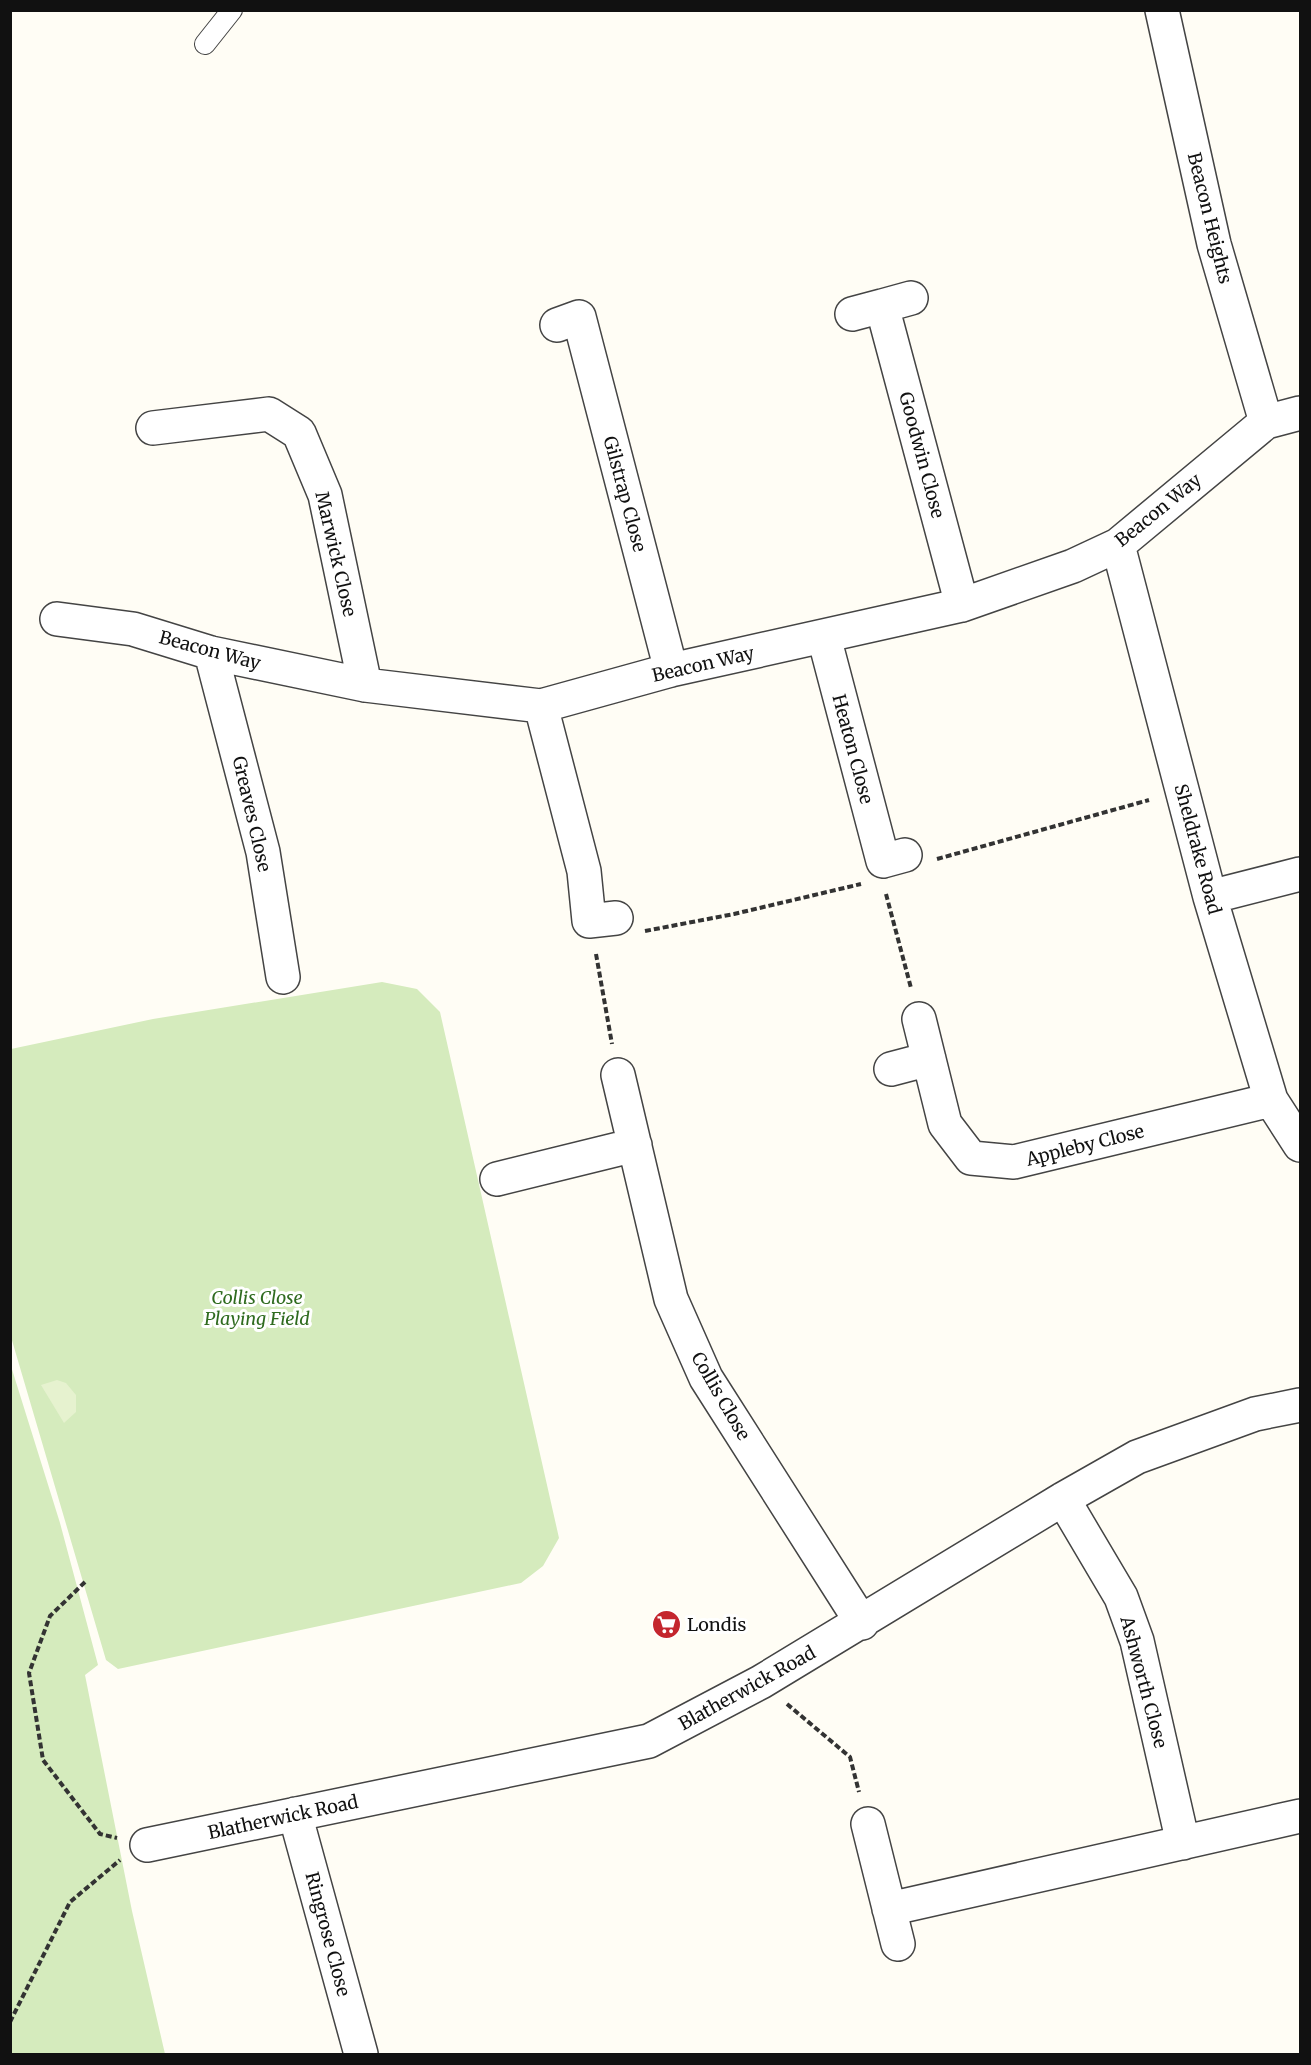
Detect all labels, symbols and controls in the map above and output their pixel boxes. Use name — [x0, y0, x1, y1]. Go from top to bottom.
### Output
street label: Beacon Heights — [1183, 150, 1237, 286]
street label: Goodwin Close — [894, 389, 950, 521]
street label: Gilstrap Close — [598, 434, 652, 554]
street label: Beacon Way — [1110, 468, 1206, 552]
street label: Marwick Close — [310, 489, 362, 619]
street label: Beacon Way — [157, 625, 264, 675]
street label: Beacon Way — [650, 641, 757, 687]
street label: Heaton Close — [827, 692, 879, 806]
street label: Greaves Close — [228, 754, 276, 874]
street label: Sheldrake Road — [1170, 781, 1226, 917]
street label: Appleby Close — [1023, 1119, 1146, 1171]
park label: Collis Close Playing Field — [204, 1286, 310, 1330]
street label: Collis Close — [687, 1348, 755, 1444]
supermarket icon: Londis — [650, 1608, 682, 1640]
place label: Londis — [687, 1613, 747, 1636]
street label: Ashworth Close — [1115, 1613, 1173, 1751]
street label: Blatherwick Road — [674, 1641, 820, 1735]
street label: Blatherwick Road — [206, 1790, 360, 1844]
street label: Ringrose Close — [300, 1869, 356, 1999]

